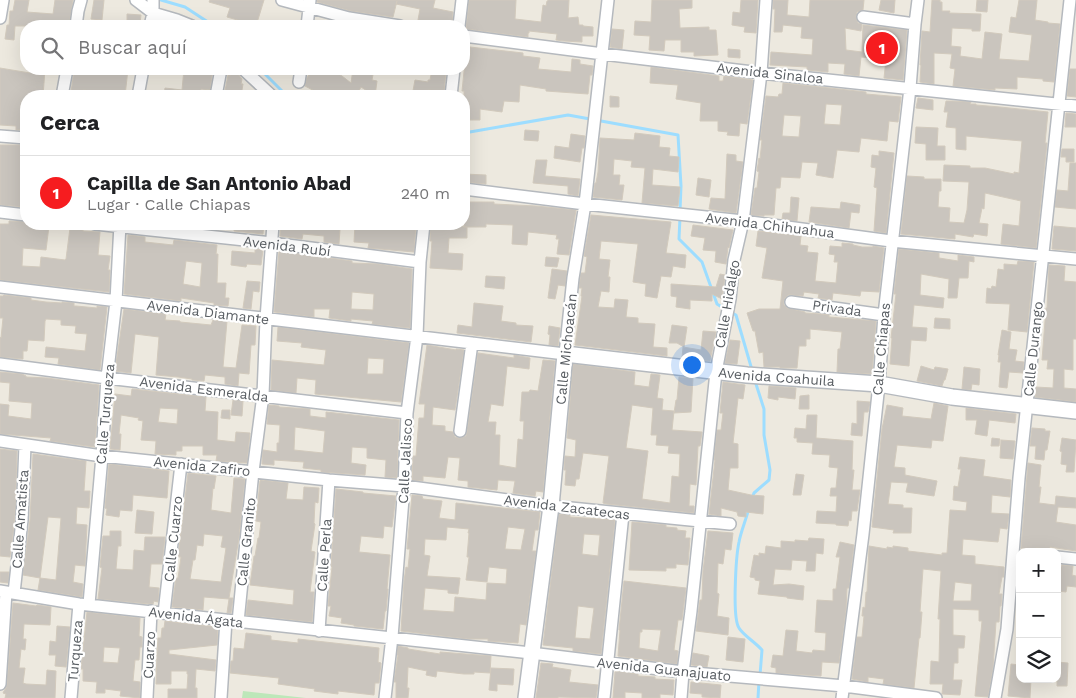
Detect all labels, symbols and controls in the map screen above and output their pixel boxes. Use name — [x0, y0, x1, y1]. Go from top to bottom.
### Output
search box — [20, 20, 470, 75]
pin: 1 — [866, 29, 898, 67]
icon: search — [38, 34, 66, 62]
text: Buscar aquí — [78, 36, 187, 59]
street label: Avenida Sinaloa — [716, 59, 824, 87]
text: Cerca — [40, 110, 99, 135]
text: Capilla de San Antonio Abad — [87, 172, 351, 195]
text: 1 — [53, 184, 59, 203]
text: 240 m — [401, 184, 450, 203]
text: Lugar · Calle Chiapas — [87, 195, 251, 214]
street label: Avenida Chihuahua — [704, 209, 836, 241]
street label: Avenida Rubí — [242, 233, 332, 259]
street label: Calle Hidalgo — [711, 258, 743, 350]
street label: Calle Michoacán — [552, 293, 580, 405]
street label: Avenida Diamante — [146, 297, 270, 327]
street label: Privada — [811, 297, 863, 319]
street label: Calle Durango — [1020, 301, 1046, 397]
street label: Calle Chiapas — [869, 302, 893, 396]
your location — [679, 352, 705, 378]
street label: Calle Turqueza — [93, 363, 117, 465]
street label: Avenida Coahuila — [717, 364, 835, 389]
street label: Avenida Esmeralda — [139, 373, 269, 405]
street label: Calle Jalisco — [395, 418, 415, 504]
street label: Avenida Zafiro — [153, 453, 251, 479]
street label: Calle Amatista — [9, 469, 31, 569]
street label: Avenida Zacatecas — [503, 491, 631, 523]
street label: Calle Cuarzo — [161, 495, 185, 583]
street label: Calle Granito — [233, 497, 259, 587]
street label: Calle Perla — [313, 518, 335, 592]
map controls — [1016, 548, 1061, 683]
button: + — [1016, 548, 1061, 593]
button: − — [1016, 593, 1061, 638]
street label: Avenida Ágata — [148, 603, 244, 631]
street label: Turqueza — [64, 619, 86, 683]
street label: Cuarzo — [140, 631, 158, 679]
button: layers — [1016, 638, 1061, 683]
street label: Avenida Guanajuato — [596, 654, 732, 684]

